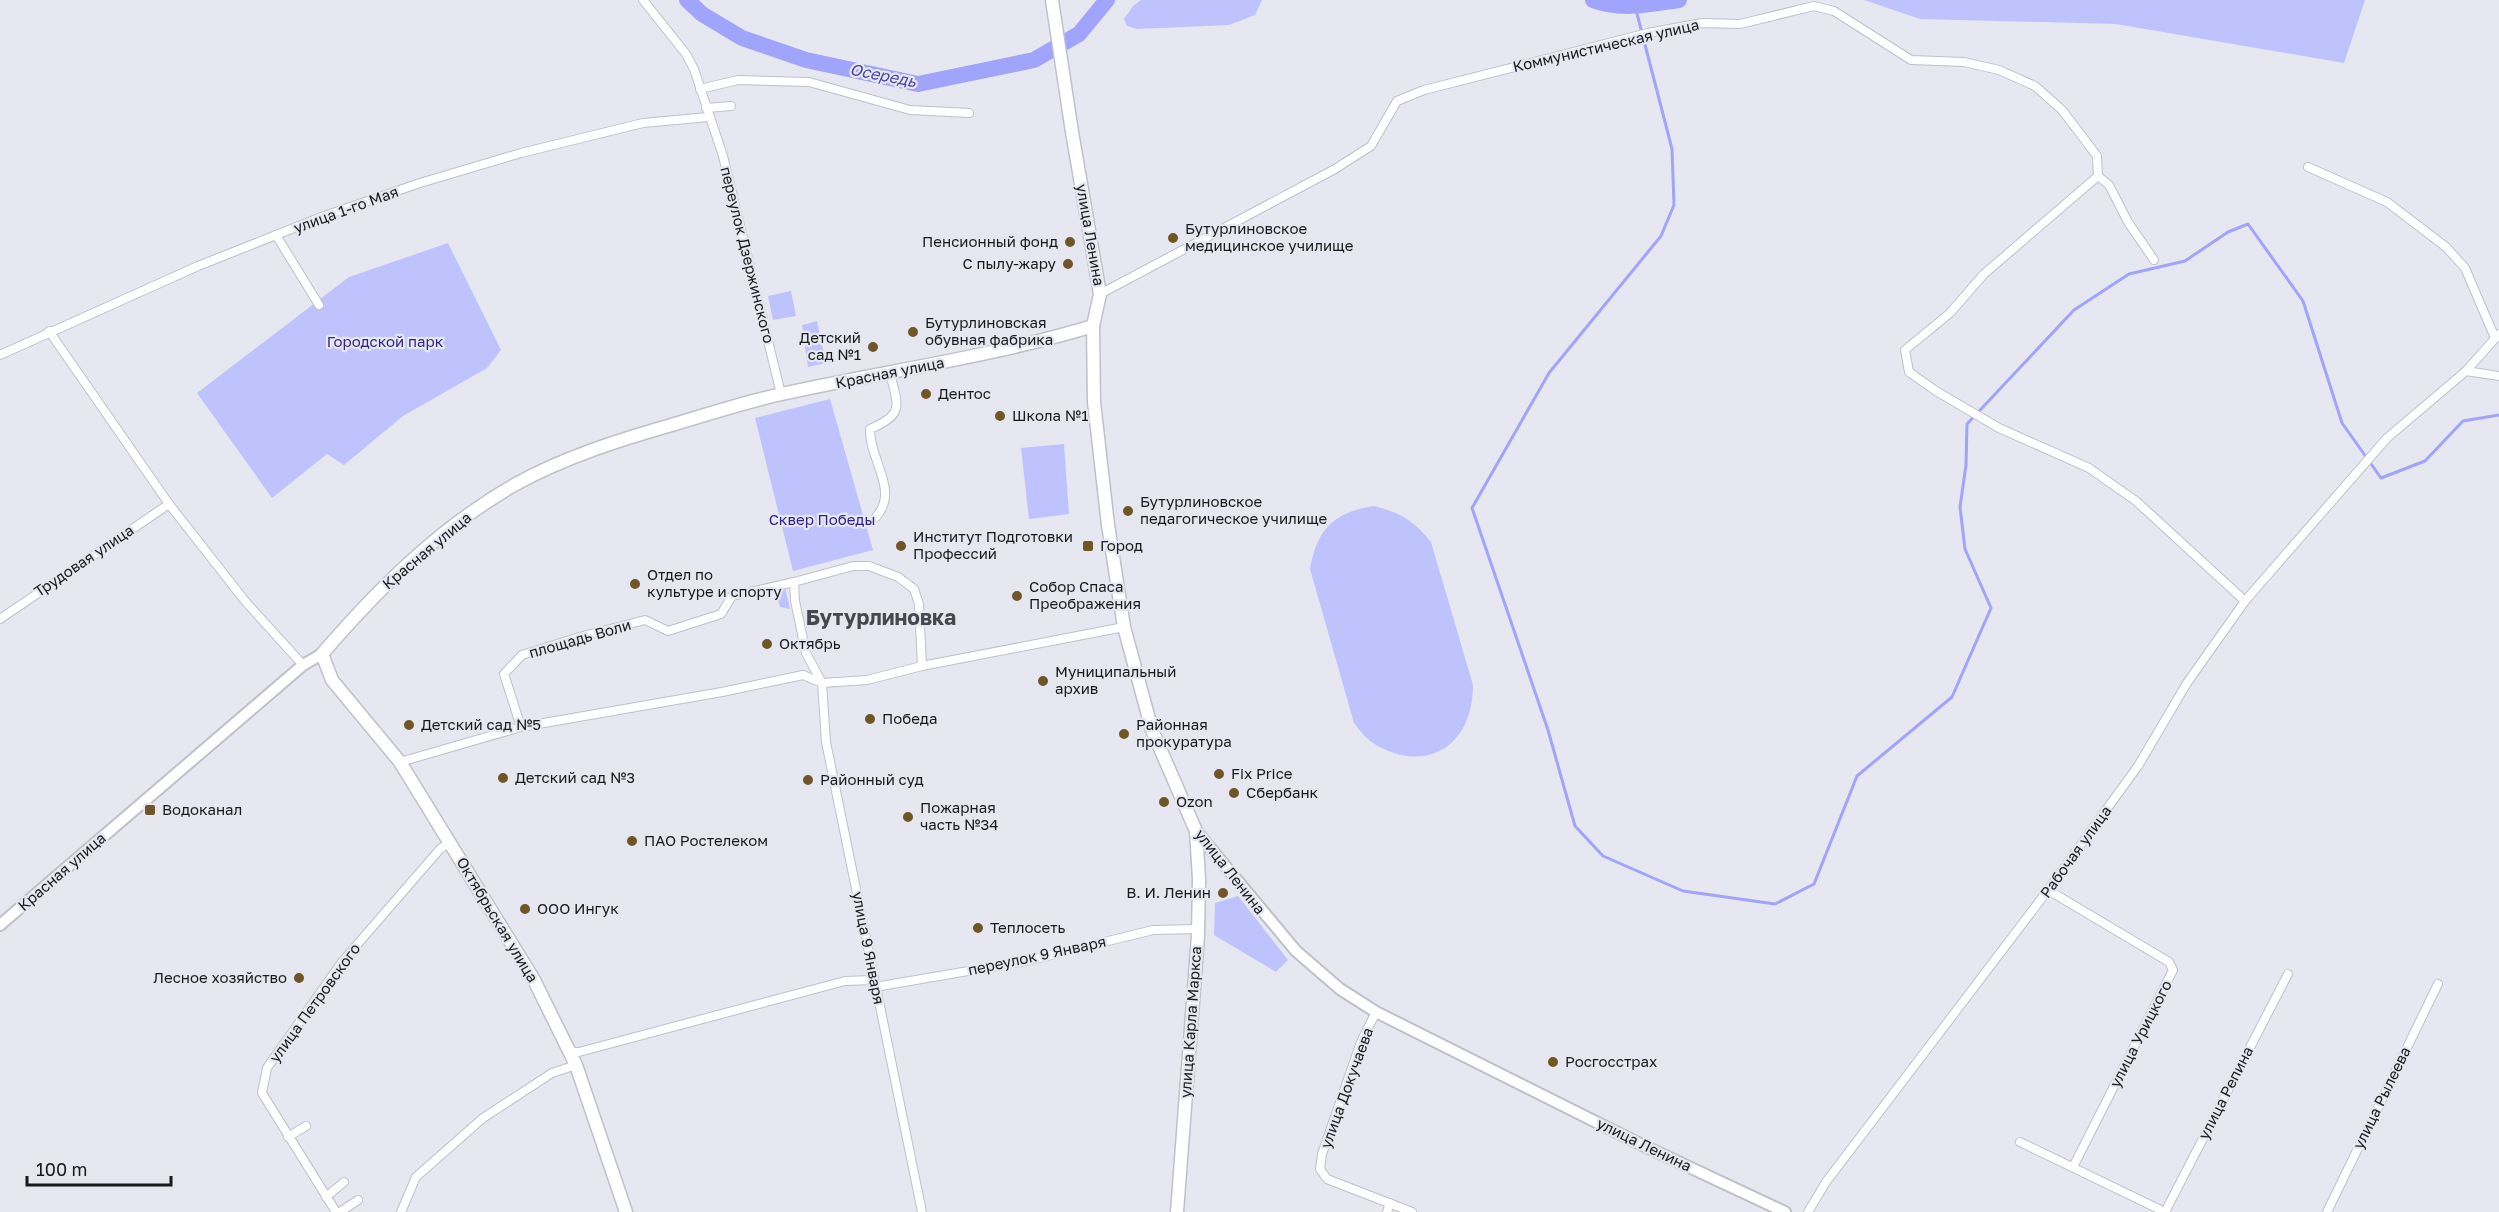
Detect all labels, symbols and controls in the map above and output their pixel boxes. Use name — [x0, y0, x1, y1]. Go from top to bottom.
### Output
street label: Коммунистическая улица — [1511, 15, 1701, 75]
water label: Осередь — [848, 59, 918, 91]
street label: переулок Дзержинского — [717, 165, 779, 345]
street label: улица 1-го Мая — [291, 182, 400, 236]
street label: улица Ленина — [1073, 183, 1109, 287]
place label: Бутурлиновское медицинское училище — [1185, 219, 1354, 254]
marker: Бутурлиновское медицинское училище — [1166, 231, 1180, 245]
place label: Пенсионный фонд — [922, 232, 1058, 250]
marker: Пенсионный фонд — [1063, 235, 1077, 249]
place label: С пылу-жару — [962, 254, 1057, 272]
marker: С пылу-жару — [1061, 257, 1075, 271]
place label: Бутурлиновская обувная фабрика — [925, 313, 1053, 348]
marker: Бутурлиновская обувная фабрика — [906, 325, 920, 339]
place label: Детский сад №1 — [799, 328, 861, 363]
park label: Городской парк — [327, 332, 444, 350]
marker: Детский сад №1 — [866, 340, 880, 354]
street label: Красная улица — [834, 353, 946, 391]
place label: Дентос — [938, 384, 991, 402]
marker: Дентос — [919, 387, 933, 401]
place label: Школа №1 — [1012, 406, 1088, 424]
marker: Школа №1 — [993, 409, 1007, 423]
place label: Бутурлиновское педагогическое училище — [1140, 492, 1328, 527]
marker: Бутурлиновское педагогическое училище — [1121, 504, 1135, 518]
street label: Красная улица — [378, 508, 474, 593]
park label: Сквер Победы — [769, 510, 875, 528]
street label: Трудовая улица — [30, 520, 137, 600]
place label: Институт Подготовки Профессий — [913, 527, 1073, 562]
place label: Город — [1100, 536, 1143, 554]
marker: Институт Подготовки Профессий — [894, 539, 908, 553]
marker: Город — [1081, 539, 1095, 553]
place label: Отдел по культуре и спорту — [647, 565, 782, 600]
marker: Отдел по культуре и спорту — [628, 577, 642, 591]
place label: Собор Спаса Преображения — [1029, 577, 1141, 612]
marker: Собор Спаса Преображения — [1010, 589, 1024, 603]
district label: Бутурлиновка — [806, 604, 956, 630]
street label: площадь Воли — [527, 615, 633, 661]
place label: Октябрь — [779, 634, 841, 652]
marker: Октябрь — [760, 637, 774, 651]
place label: Муниципальный архив — [1055, 662, 1176, 697]
marker: Муниципальный архив — [1036, 674, 1050, 688]
place label: Победа — [882, 709, 937, 727]
marker: Победа — [863, 712, 877, 726]
place label: Детский сад №5 — [421, 715, 541, 733]
place label: Районная прокуратура — [1136, 715, 1232, 750]
marker: Детский сад №5 — [402, 718, 416, 732]
marker: Районная прокуратура — [1117, 727, 1131, 741]
place label: Fix Price — [1231, 764, 1293, 782]
marker: Fix Price — [1212, 767, 1226, 781]
place label: Детский сад №3 — [515, 768, 635, 786]
place label: Районный суд — [820, 770, 924, 788]
marker: Детский сад №3 — [496, 771, 510, 785]
marker: Районный суд — [801, 773, 815, 787]
place label: Сбербанк — [1246, 783, 1319, 801]
marker: Сбербанк — [1227, 786, 1241, 800]
place label: Ozon — [1176, 792, 1213, 810]
marker: Ozon — [1157, 795, 1171, 809]
place label: Пожарная часть №34 — [920, 798, 998, 833]
place label: Водоканал — [162, 800, 242, 818]
street label: Рабочая улица — [2036, 802, 2115, 901]
marker: Водоканал — [143, 803, 157, 817]
marker: Пожарная часть №34 — [901, 810, 915, 824]
street label: улица Ленина — [1192, 825, 1270, 918]
street label: Красная улица — [14, 828, 109, 914]
place label: ПАО Ростелеком — [644, 831, 768, 849]
marker: ПАО Ростелеком — [625, 834, 639, 848]
street label: Октябрьская улица — [453, 854, 542, 985]
place label: В. И. Ленин — [1126, 883, 1211, 901]
marker: В. И. Ленин — [1216, 886, 1230, 900]
street label: улица 9 Января — [849, 890, 889, 1006]
place label: ООО Ингук — [537, 899, 619, 917]
marker: ООО Ингук — [518, 902, 532, 916]
place label: Теплосеть — [990, 918, 1066, 936]
marker: Теплосеть — [971, 921, 985, 935]
street label: переулок 9 Января — [966, 932, 1107, 978]
street label: улица Петровского — [265, 939, 363, 1065]
street label: улица Карла Маркса — [1176, 945, 1204, 1098]
place label: Лесное хозяйство — [153, 968, 287, 986]
marker: Лесное хозяйство — [292, 971, 306, 985]
street label: улица Урицкого — [2105, 977, 2175, 1090]
street label: улица Докучаева — [1316, 1025, 1376, 1151]
street label: улица Репина — [2194, 1043, 2256, 1142]
street label: улица Рылеева — [2349, 1043, 2414, 1152]
place label: Росгосстрах — [1565, 1052, 1657, 1070]
marker: Росгосстрах — [1546, 1055, 1560, 1069]
street label: улица Ленина — [1594, 1113, 1695, 1175]
scale bar — [27, 1149, 171, 1187]
text: 100 m — [36, 1158, 87, 1180]

